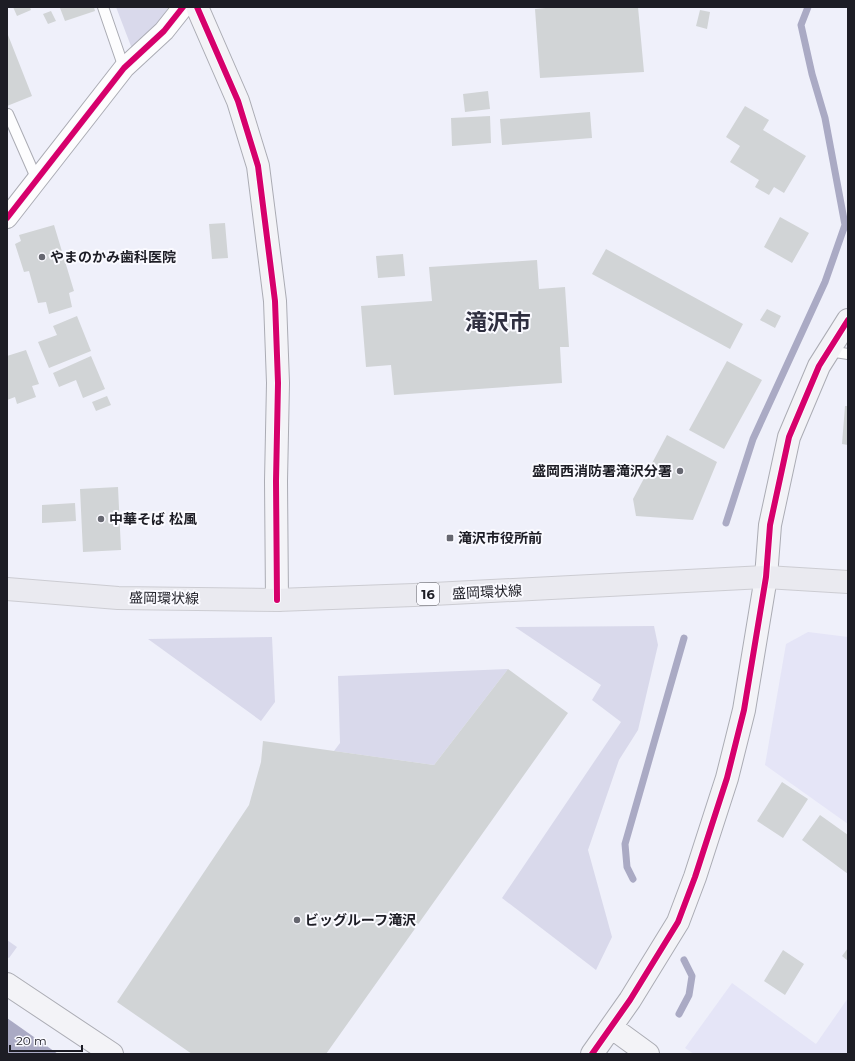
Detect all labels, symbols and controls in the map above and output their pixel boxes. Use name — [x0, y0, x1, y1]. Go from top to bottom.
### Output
place label: やまのかみ歯科医院 — [50, 248, 176, 266]
marker: やまのかみ歯科医院 — [37, 252, 47, 262]
district label: 滝沢市 — [465, 309, 531, 336]
place label: 盛岡西消防署滝沢分署 — [532, 462, 672, 480]
marker: 盛岡西消防署滝沢分署 — [675, 466, 685, 476]
place label: 中華そば 松風 — [109, 510, 197, 528]
marker: 中華そば 松風 — [96, 514, 106, 524]
place label: 滝沢市役所前 — [458, 529, 542, 547]
marker: 滝沢市役所前 — [445, 533, 455, 543]
street label: 盛岡環状線 — [452, 581, 522, 603]
road number: 16 — [417, 583, 439, 605]
street label: 盛岡環状線 — [129, 588, 199, 608]
place label: ビッグルーフ滝沢 — [305, 911, 416, 929]
marker: ビッグルーフ滝沢 — [292, 915, 302, 925]
scale bar — [10, 1027, 82, 1053]
text: 20 m — [16, 1033, 47, 1048]

